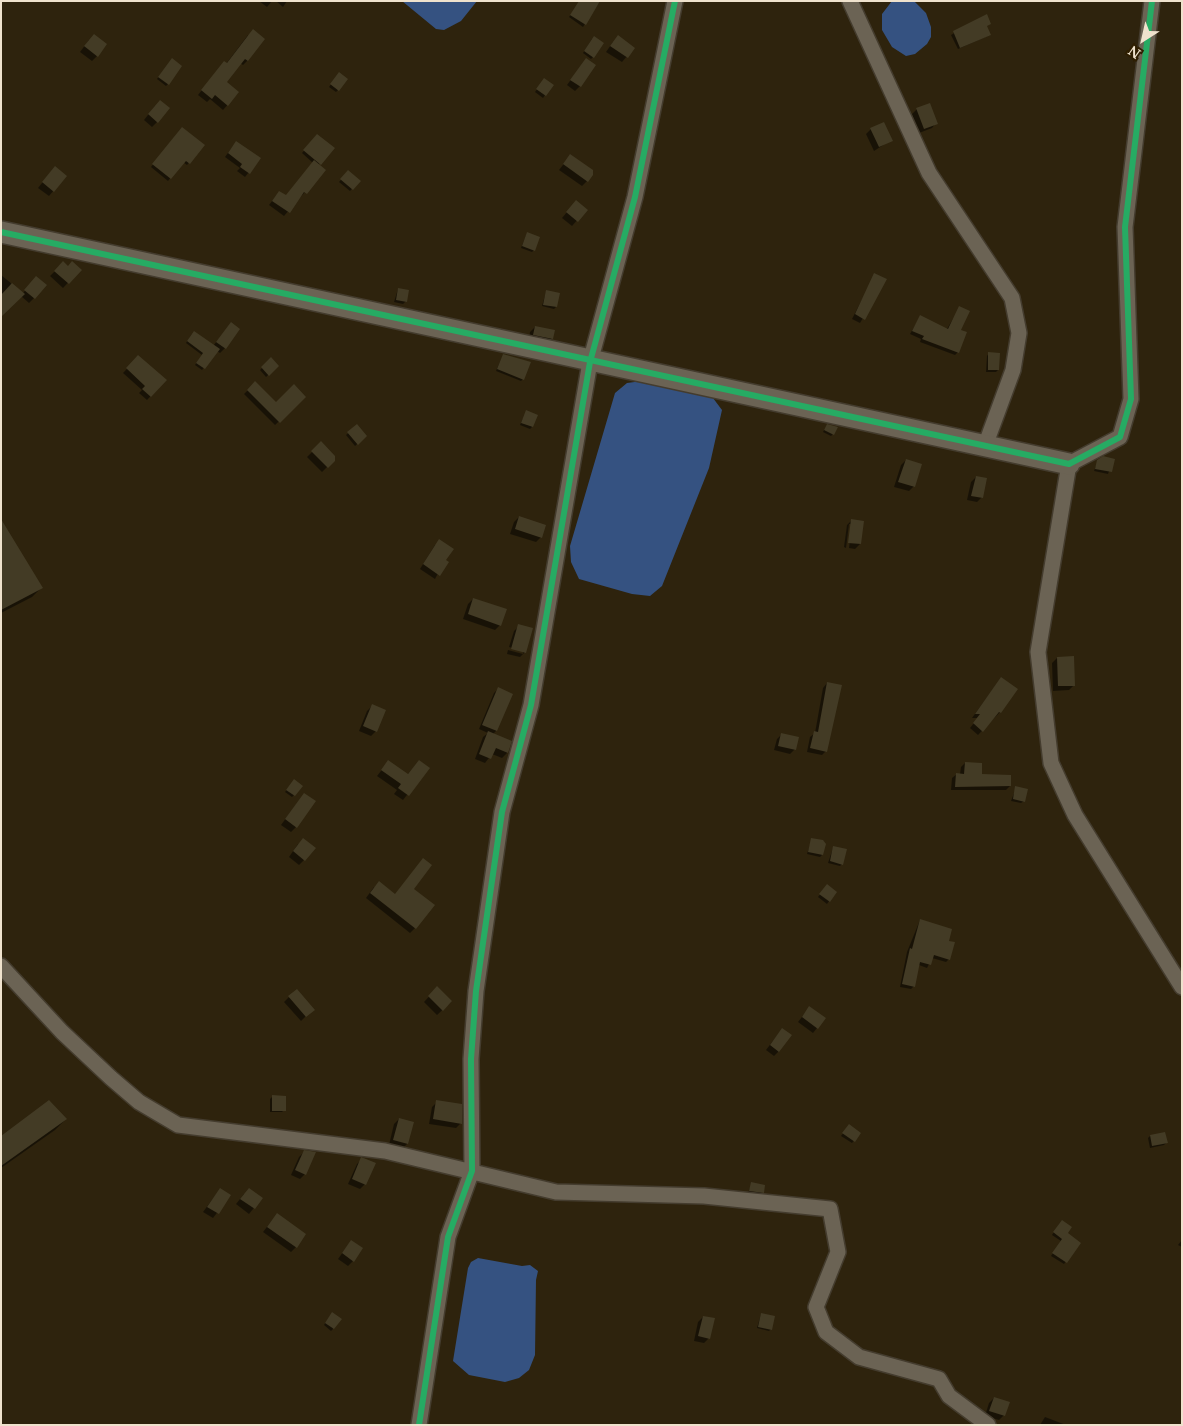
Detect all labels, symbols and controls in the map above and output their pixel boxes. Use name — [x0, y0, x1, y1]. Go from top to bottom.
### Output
north arrow — [1118, 15, 1168, 65]
text: N — [1124, 42, 1144, 64]

